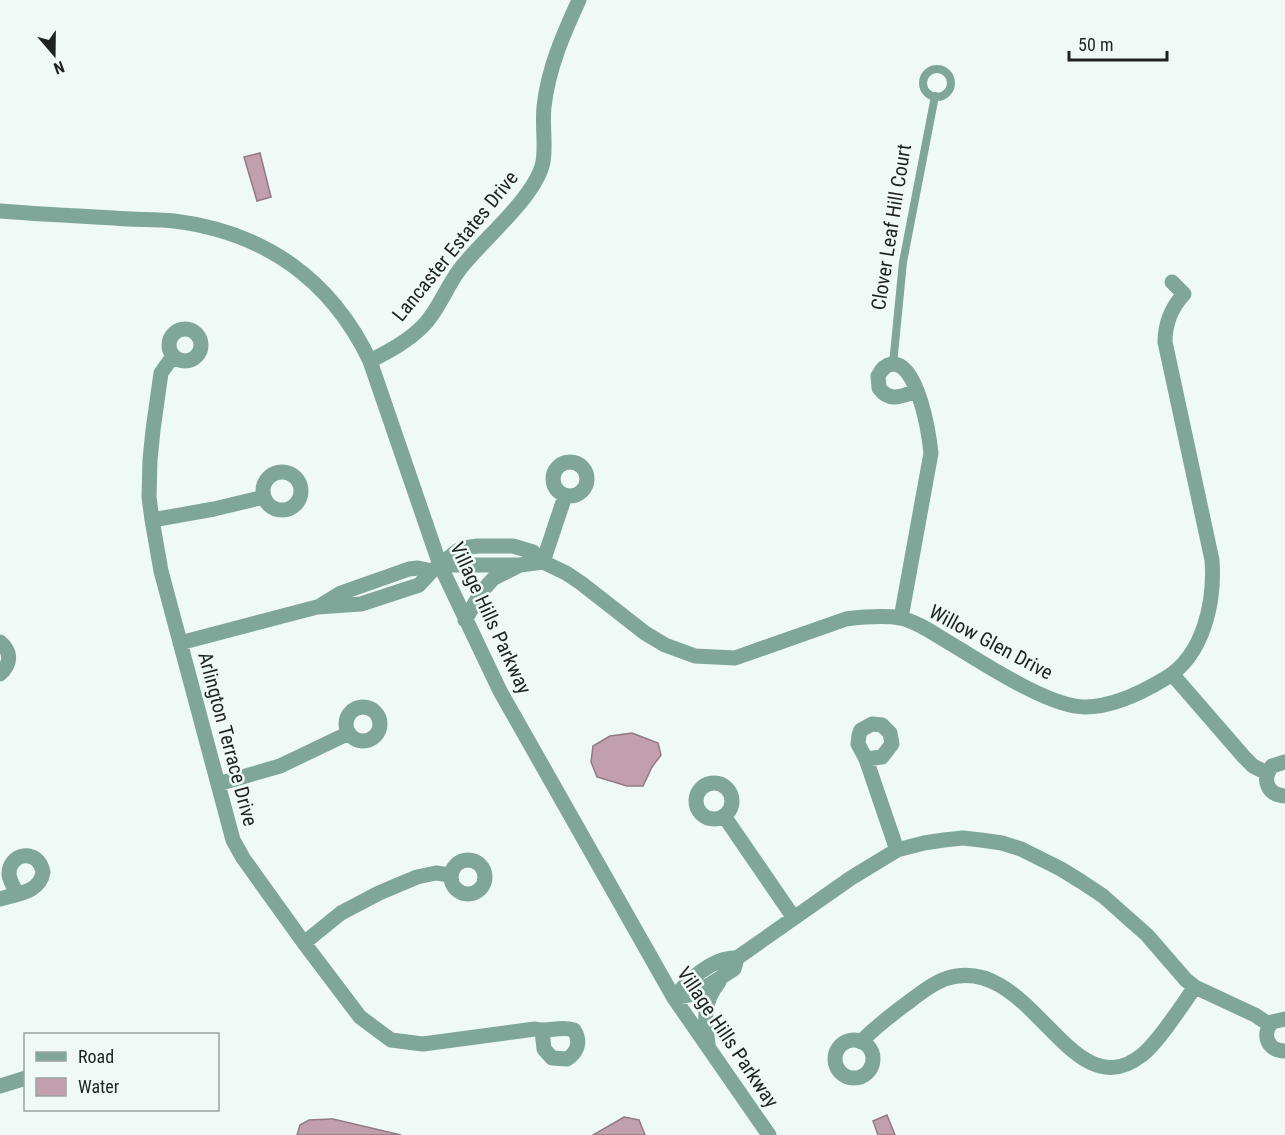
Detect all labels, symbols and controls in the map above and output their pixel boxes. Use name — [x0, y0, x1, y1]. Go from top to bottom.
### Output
north arrow — [24, 24, 84, 84]
scale bar — [1069, 24, 1166, 62]
text: 50 m — [1078, 34, 1113, 55]
text: N — [51, 57, 67, 78]
street label: Clover Leaf Hill Court — [866, 142, 916, 312]
street label: Lancaster Estates Drive — [387, 166, 523, 326]
street label: Village Hills Parkway — [445, 538, 537, 698]
street label: Willow Glen Drive — [925, 599, 1057, 685]
street label: Arlington Terrace Drive — [193, 649, 263, 829]
street label: Village Hills Parkway — [672, 962, 784, 1112]
legend — [24, 1033, 219, 1111]
text: Road — [78, 1046, 114, 1067]
text: Water — [78, 1076, 120, 1097]

